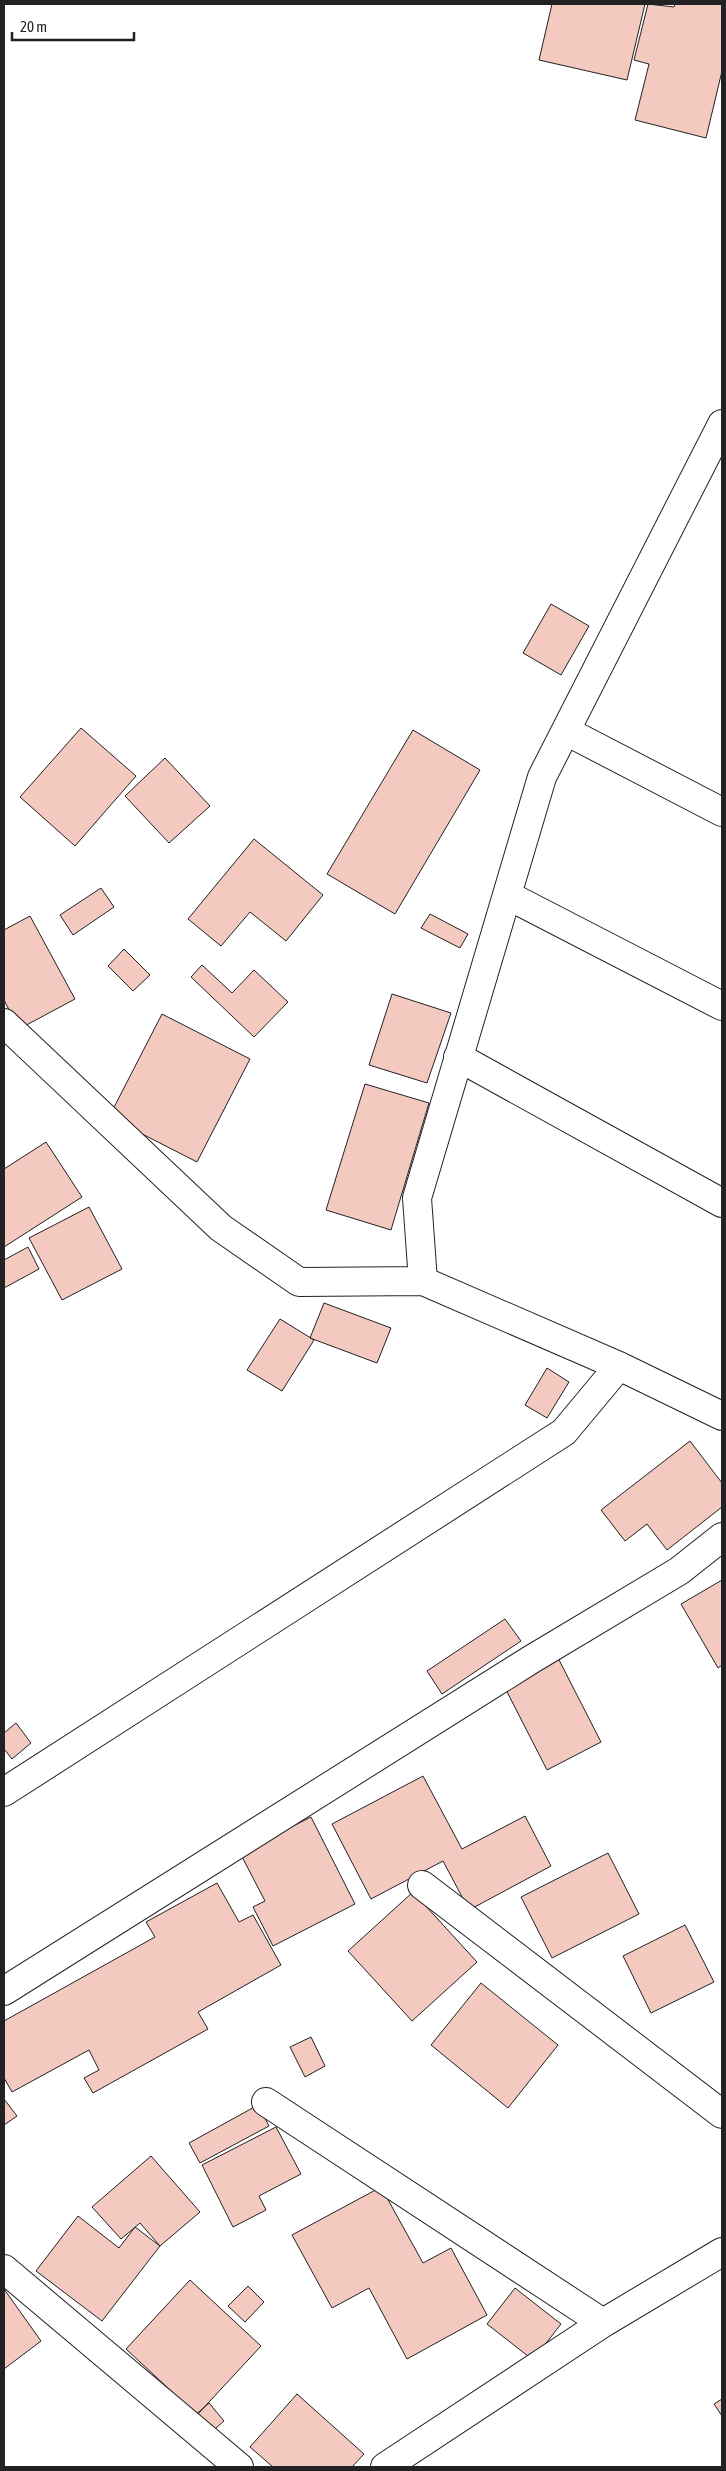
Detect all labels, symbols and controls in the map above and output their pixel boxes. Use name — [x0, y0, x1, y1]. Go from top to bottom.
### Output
scale bar — [12, 10, 135, 42]
text: 20 m — [20, 18, 47, 35]

